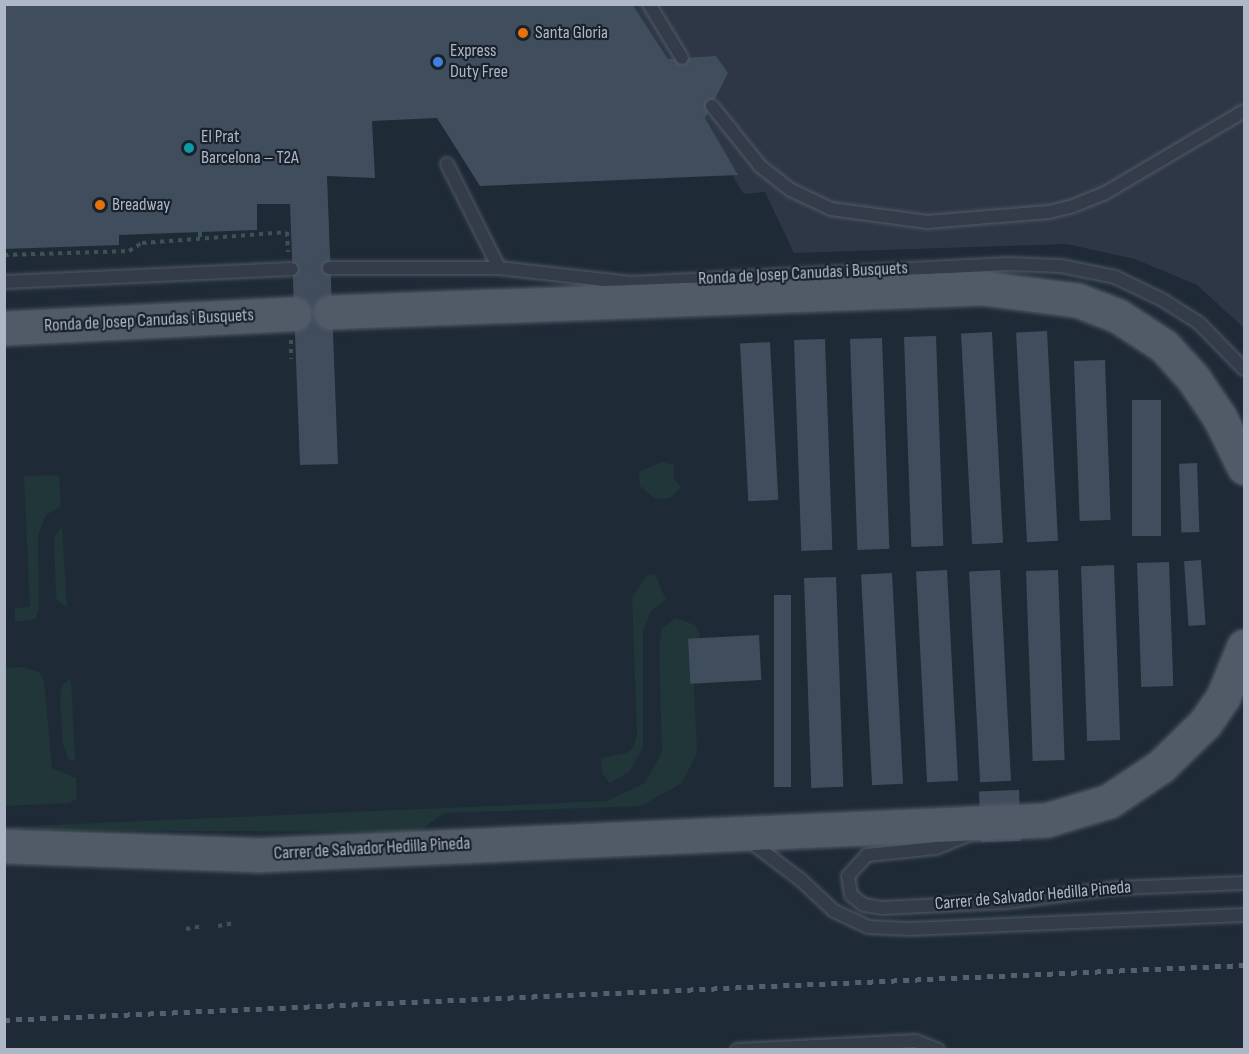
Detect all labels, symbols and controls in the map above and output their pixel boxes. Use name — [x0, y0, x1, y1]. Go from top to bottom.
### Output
place label: Santa Gloria — [535, 22, 608, 44]
marker: Santa Gloria — [516, 26, 530, 40]
place label: Express Duty Free — [450, 41, 508, 84]
marker: Express Duty Free — [431, 55, 445, 69]
place label: El Prat Barcelona – T2A — [201, 127, 299, 170]
marker: El Prat Barcelona – T2A — [182, 141, 196, 155]
place label: Breadway — [112, 194, 170, 216]
marker: Breadway — [93, 198, 107, 212]
street label: Ronda de Josep Canudas i Busquets — [698, 258, 908, 290]
street label: Ronda de Josep Canudas i Busquets — [44, 305, 254, 337]
street label: Carrer de Salvador Hedilla Pineda — [273, 833, 471, 865]
street label: Carrer de Salvador Hedilla Pineda — [934, 877, 1132, 915]

